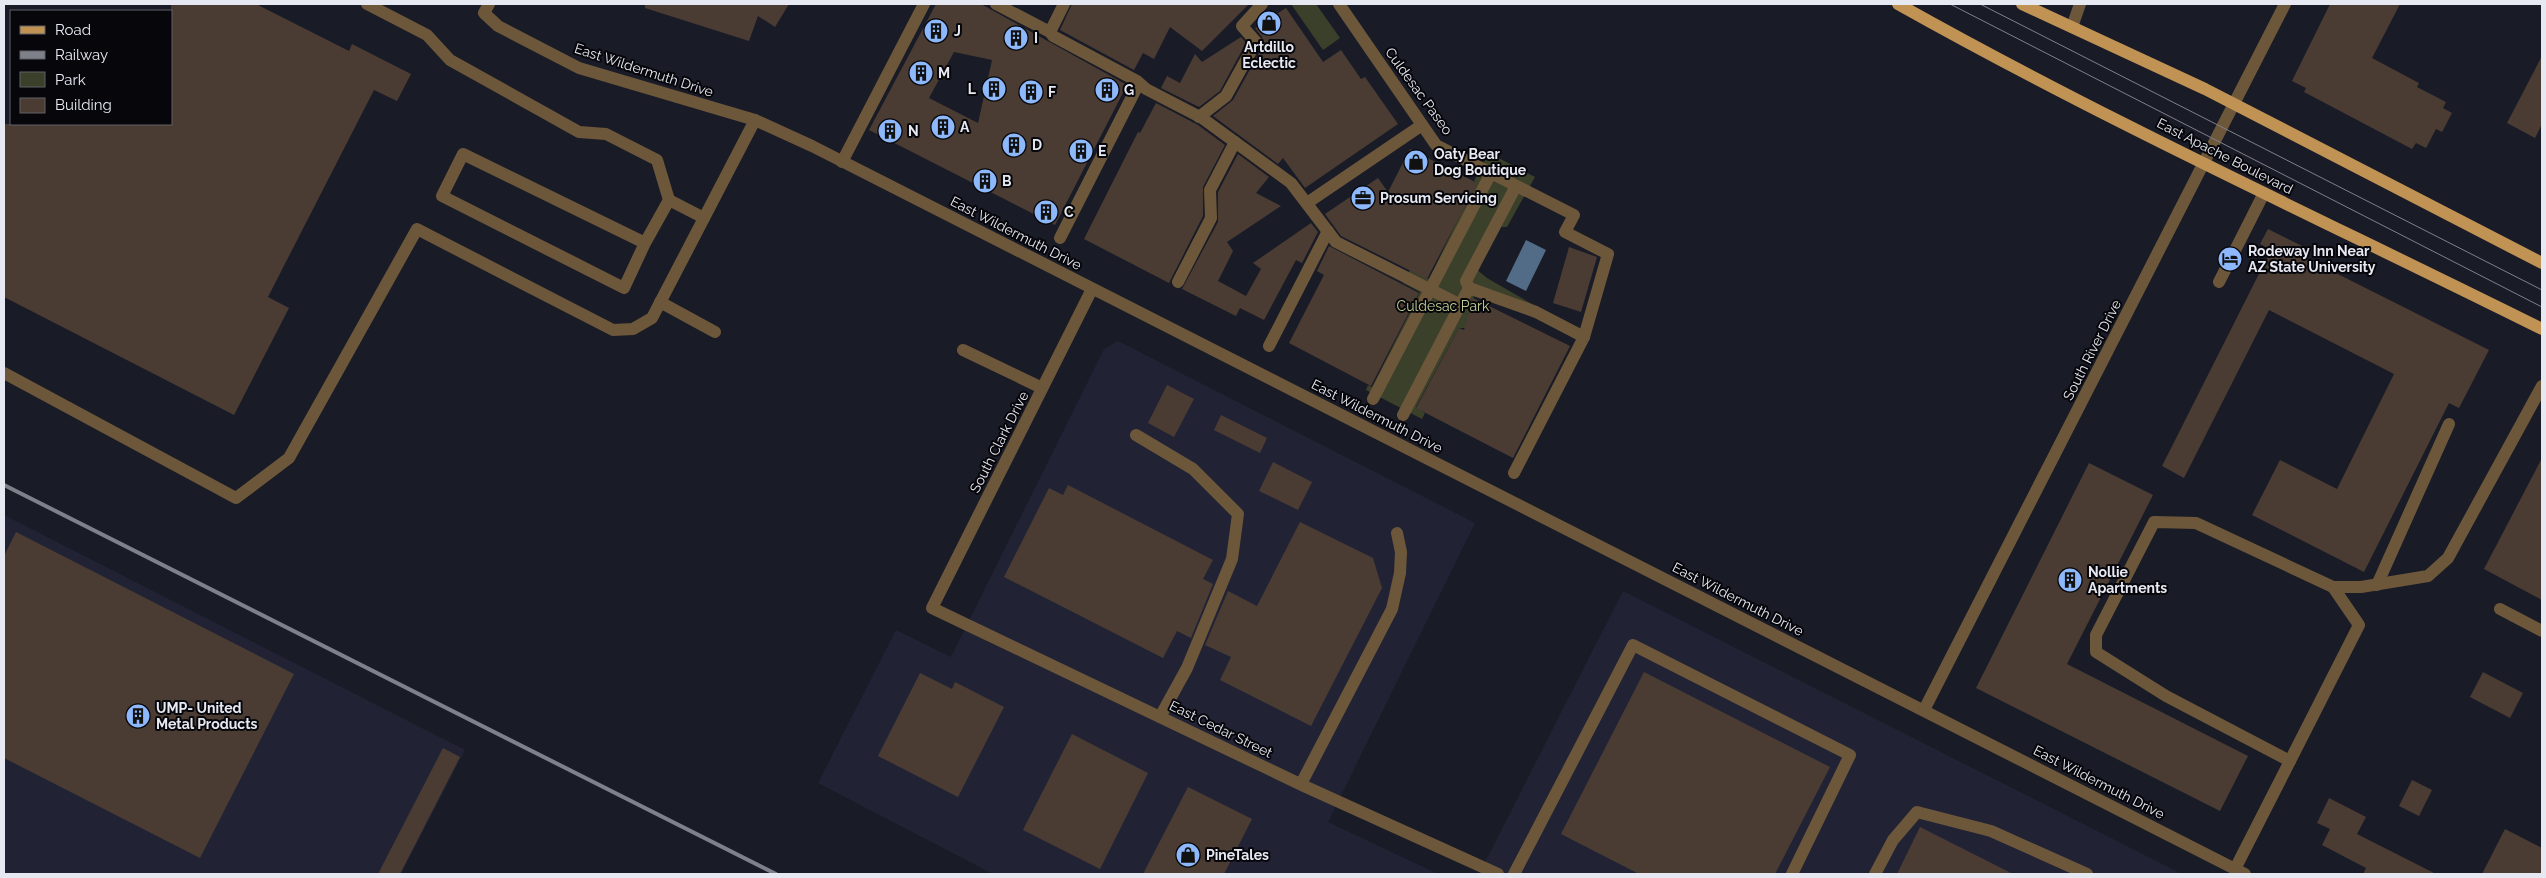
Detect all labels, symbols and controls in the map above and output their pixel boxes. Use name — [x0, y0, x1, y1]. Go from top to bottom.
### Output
legend — [10, 10, 172, 125]
shop icon: Artdillo Eclectic — [1256, 10, 1282, 36]
building icon: J — [923, 18, 949, 44]
text: Road — [55, 21, 91, 39]
place label: J — [954, 23, 961, 39]
building icon: I — [1003, 25, 1029, 51]
place label: I — [1034, 30, 1038, 46]
place label: Artdillo Eclectic — [1242, 39, 1296, 71]
street label: East Wildermuth Drive — [573, 40, 715, 100]
street label: Culdesac Paseo — [1382, 44, 1456, 138]
text: Railway — [55, 46, 108, 64]
building icon: M — [908, 60, 934, 86]
place label: M — [938, 65, 950, 81]
text: Park — [55, 71, 86, 89]
building icon: L — [981, 76, 1007, 102]
building icon: G — [1094, 77, 1120, 103]
building icon: F — [1018, 79, 1044, 105]
place label: L — [968, 81, 977, 97]
place label: G — [1124, 82, 1134, 98]
place label: F — [1048, 84, 1056, 100]
text: Building — [55, 96, 112, 114]
building icon: A — [930, 114, 956, 140]
street label: East Apache Boulevard — [2154, 115, 2296, 197]
building icon: N — [877, 118, 903, 144]
place label: A — [960, 119, 970, 135]
place label: N — [908, 123, 919, 139]
building icon: D — [1001, 132, 1027, 158]
place label: D — [1032, 137, 1042, 153]
building icon: E — [1068, 138, 1094, 164]
place label: E — [1098, 143, 1106, 159]
place label: Oaty Bear Dog Boutique — [1434, 146, 1527, 178]
shop icon: Oaty Bear Dog Boutique — [1403, 149, 1429, 175]
building icon: B — [972, 168, 998, 194]
place label: B — [1002, 173, 1012, 189]
office icon: Prosum Servicing — [1350, 185, 1376, 211]
place label: Prosum Servicing — [1380, 190, 1497, 206]
street label: East Wildermuth Drive — [948, 193, 1084, 273]
building icon: C — [1033, 199, 1059, 225]
place label: C — [1064, 204, 1074, 220]
place label: Rodeway Inn Near AZ State University — [2248, 243, 2376, 275]
hotel icon: Rodeway Inn Near AZ State University — [2217, 246, 2243, 272]
street label: South River Drive — [2060, 297, 2124, 403]
park label: Culdesac Park — [1397, 298, 1490, 314]
street label: East Wildermuth Drive — [1309, 376, 1445, 456]
street label: South Clark Drive — [966, 389, 1032, 495]
street label: East Wildermuth Drive — [1670, 559, 1806, 639]
place label: Nollie Apartments — [2088, 564, 2167, 596]
building icon: Nollie Apartments — [2057, 567, 2083, 593]
street label: East Cedar Street — [1167, 697, 1275, 761]
place label: UMP- United Metal Products — [156, 700, 258, 732]
building icon: UMP- United Metal Products — [125, 703, 151, 729]
street label: East Wildermuth Drive — [2031, 742, 2167, 822]
shop icon: PineTales — [1175, 842, 1201, 868]
place label: PineTales — [1206, 847, 1269, 863]

